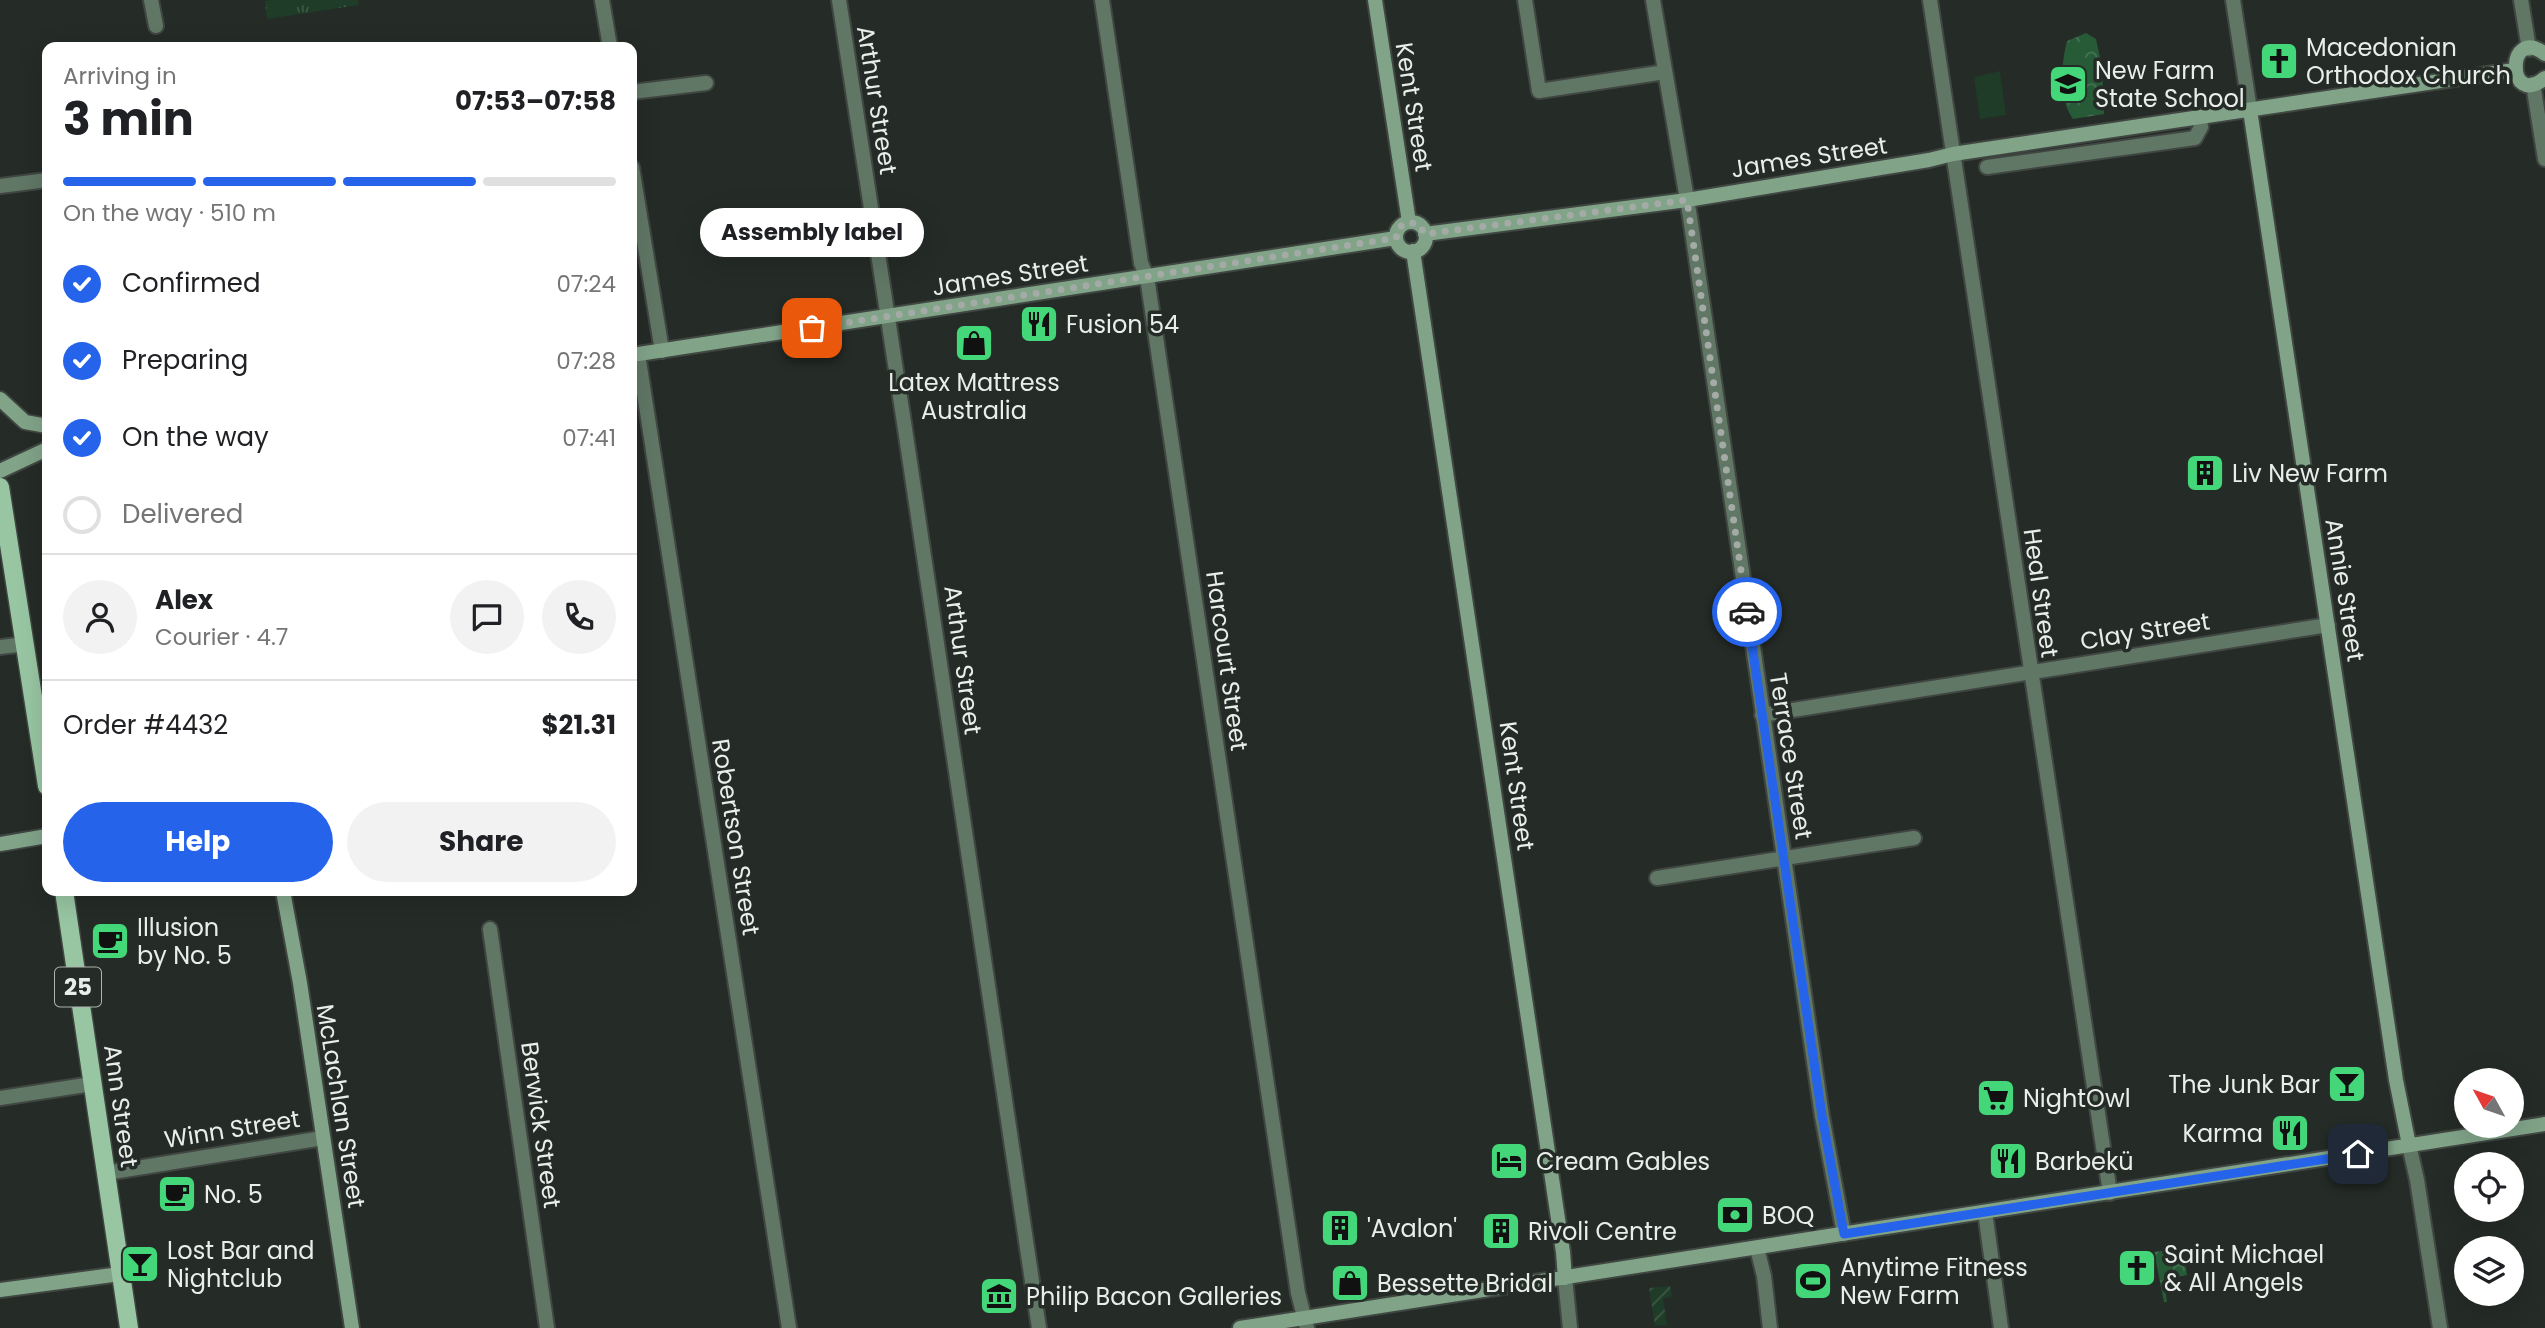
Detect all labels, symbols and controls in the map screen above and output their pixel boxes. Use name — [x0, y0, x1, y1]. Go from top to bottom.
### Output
street label: Arthur Street — [849, 23, 905, 177]
place label: Macedonian Orthodox Church — [2306, 31, 2511, 92]
street label: Kent Street — [1388, 40, 1440, 174]
church icon: Macedonian Orthodox Church — [2258, 40, 2300, 82]
place label: New Farm State School — [2095, 54, 2245, 115]
text: Arriving in — [63, 60, 177, 92]
school or university icon: New Farm State School — [2047, 63, 2089, 105]
text: 07:53–07:58 — [455, 83, 616, 119]
text: 3 min — [63, 87, 194, 151]
street label: James Street — [1729, 128, 1889, 186]
text: On the way · 510 m — [63, 197, 276, 229]
callout: Assembly label — [700, 209, 924, 258]
text: Assembly label — [721, 216, 903, 248]
street label: James Street — [930, 246, 1090, 304]
icon: check — [63, 265, 101, 303]
text: Confirmed — [122, 265, 260, 301]
text: 07:24 — [556, 268, 616, 300]
pin — [782, 298, 842, 358]
restaurant icon: Fusion 54 — [1018, 303, 1060, 345]
place label: Fusion 54 — [1066, 308, 1179, 341]
icon: bag — [793, 309, 831, 347]
shop icon: Latex Mattress Australia — [953, 322, 995, 364]
icon: check — [63, 342, 101, 380]
text: Preparing — [122, 342, 248, 378]
text: 07:28 — [556, 345, 616, 377]
place label: Latex Mattress Australia — [888, 366, 1060, 427]
icon: check — [63, 419, 101, 457]
text: On the way — [122, 419, 269, 455]
text: 07:41 — [562, 422, 616, 454]
building icon: Liv New Farm — [2184, 452, 2226, 494]
place label: Liv New Farm — [2232, 457, 2388, 490]
text: Delivered — [122, 496, 243, 532]
street label: Annie Street — [2317, 516, 2373, 664]
street label: Heal Street — [2016, 526, 2066, 660]
street label: Harcourt Street — [1198, 569, 1256, 753]
courier — [1712, 577, 1782, 647]
button: person — [63, 580, 137, 654]
button: chat — [450, 580, 524, 654]
button: phone — [542, 580, 616, 654]
text: Alex — [155, 582, 213, 618]
street label: Arthur Street — [936, 583, 990, 737]
icon: car — [1728, 593, 1766, 631]
street label: Clay Street — [2078, 604, 2212, 658]
text: Courier · 4.7 — [155, 621, 288, 653]
street label: Terrace Street — [1762, 670, 1820, 842]
text: Order #4432 — [63, 707, 228, 743]
text: $21.31 — [541, 707, 616, 743]
street label: Kent Street — [1492, 719, 1542, 853]
street label: Robertson Street — [704, 736, 768, 938]
button: Help — [63, 802, 333, 882]
button: Share — [347, 802, 616, 882]
place label: Illusion by No. 5 — [137, 911, 232, 972]
cafe icon: Illusion by No. 5 — [89, 920, 131, 962]
road number: 25 — [55, 968, 101, 1006]
street label: McLachlan Street — [309, 1002, 373, 1210]
street label: Berwick Street — [513, 1040, 569, 1210]
street label: Ann Street — [96, 1043, 146, 1169]
bar icon: The Junk Bar — [2326, 1063, 2368, 1105]
place label: The Junk Bar — [2168, 1068, 2320, 1101]
north arrow — [2454, 1068, 2524, 1138]
map controls — [2454, 1068, 2524, 1306]
supermarket icon: NightOwl — [1975, 1077, 2017, 1119]
place label: NightOwl — [2023, 1082, 2131, 1115]
street label: Winn Street — [162, 1102, 302, 1156]
restaurant icon: Karma — [2269, 1112, 2311, 1154]
place label: Karma — [2183, 1117, 2263, 1150]
pin — [2328, 1124, 2388, 1184]
icon: home — [2339, 1135, 2377, 1173]
hotel icon: Cream Gables — [1488, 1140, 1530, 1182]
restaurant icon: Barbekü — [1987, 1140, 2029, 1182]
place label: Cream Gables — [1536, 1145, 1710, 1178]
place label: Barbekü — [2035, 1145, 2134, 1178]
button: locate — [2454, 1152, 2524, 1222]
cafe icon: No. 5 — [156, 1173, 198, 1215]
place label: No. 5 — [204, 1178, 263, 1211]
bank icon: BOQ — [1714, 1194, 1756, 1236]
place label: BOQ — [1762, 1199, 1815, 1232]
building icon: 'Avalon' — [1319, 1207, 1361, 1249]
building icon: Rivoli Centre — [1480, 1210, 1522, 1252]
place label: 'Avalon' — [1367, 1212, 1457, 1245]
place label: Rivoli Centre — [1528, 1215, 1677, 1248]
place label: Lost Bar and Nightclub — [167, 1234, 315, 1295]
button: layers — [2454, 1236, 2524, 1306]
place label: Saint Michael & All Angels — [2164, 1238, 2324, 1299]
bar icon: Lost Bar and Nightclub — [119, 1243, 161, 1285]
church icon: Saint Michael & All Angels — [2116, 1247, 2158, 1289]
place label: Anytime Fitness New Farm — [1840, 1251, 2028, 1312]
sports icon: Anytime Fitness New Farm — [1792, 1260, 1834, 1302]
shop icon: Bessette Bridal — [1329, 1262, 1371, 1304]
place label: Bessette Bridal — [1377, 1267, 1553, 1300]
museum icon: Philip Bacon Galleries — [978, 1275, 1020, 1317]
place label: Philip Bacon Galleries — [1026, 1280, 1282, 1313]

